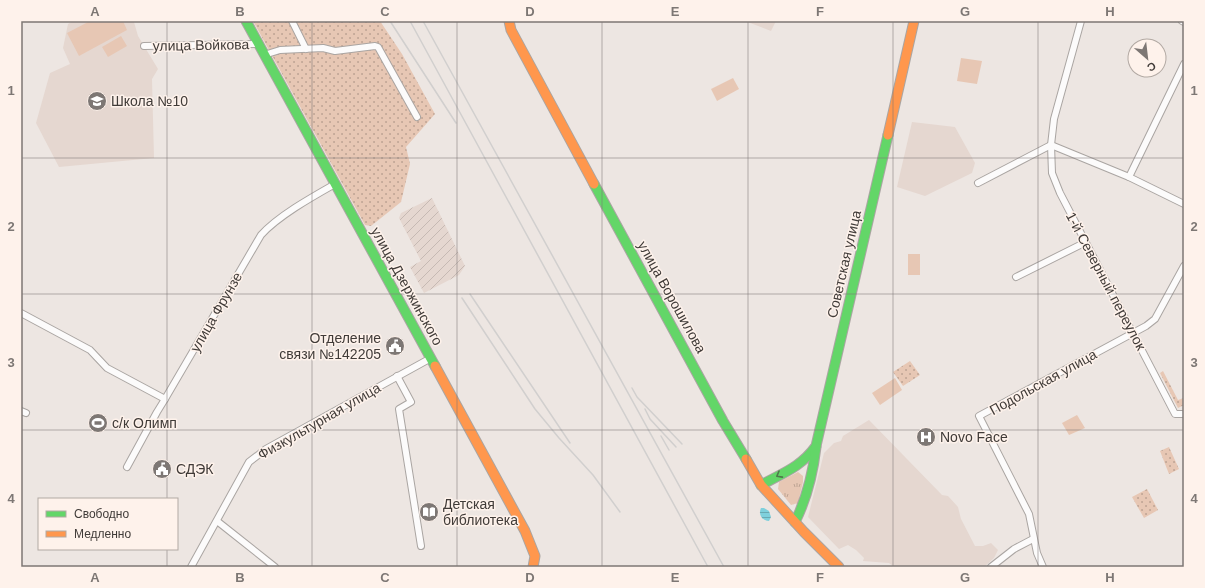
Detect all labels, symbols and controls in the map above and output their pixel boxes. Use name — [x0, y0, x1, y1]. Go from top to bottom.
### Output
text: A — [90, 4, 100, 19]
text: B — [235, 4, 245, 19]
text: C — [380, 4, 390, 19]
text: D — [525, 4, 535, 19]
text: E — [671, 4, 680, 19]
text: F — [816, 4, 824, 19]
text: G — [960, 4, 970, 19]
text: H — [1105, 4, 1115, 19]
street label: улица Войкова — [153, 36, 250, 54]
north arrow — [1127, 38, 1167, 78]
text: С — [1145, 60, 1158, 74]
text: 1 — [7, 83, 15, 98]
text: 1 — [1190, 83, 1198, 98]
school or university icon: Школа №10 — [86, 90, 108, 112]
place label: Школа №10 — [111, 93, 188, 109]
street label: Советская улица — [824, 208, 864, 319]
street label: 1-й Северный переулок — [1063, 209, 1150, 354]
text: 2 — [7, 219, 15, 234]
text: 2 — [1190, 219, 1198, 234]
street label: улица Дзержинского — [368, 224, 446, 348]
street label: улица Ворошилова — [635, 238, 709, 356]
street label: улица Фрунзе — [187, 269, 245, 355]
place label: Отделение связи №142205 — [279, 330, 381, 362]
public building icon: Отделение связи №142205 — [384, 335, 406, 357]
street label: Подольская улица — [987, 346, 1099, 418]
text: 3 — [7, 355, 15, 370]
text: 3 — [1190, 355, 1198, 370]
street label: Физкультурная улица — [255, 379, 383, 463]
sports icon: с/к Олимп — [87, 412, 109, 434]
place label: с/к Олимп — [112, 415, 177, 431]
hospital icon: Novo Face — [915, 426, 937, 448]
place label: Novo Face — [940, 429, 1008, 445]
public building icon: СДЭК — [151, 458, 173, 480]
place label: СДЭК — [176, 461, 214, 477]
one-way arrow — [776, 471, 783, 478]
text: 4 — [7, 491, 15, 506]
text: 4 — [1190, 491, 1198, 506]
place label: Детская библиотека — [443, 496, 518, 528]
legend — [38, 498, 178, 550]
library icon: Детская библиотека — [418, 501, 440, 523]
text: Свободно — [74, 507, 129, 521]
text: Медленно — [74, 527, 131, 541]
text: A — [90, 570, 100, 585]
text: B — [235, 570, 245, 585]
text: C — [380, 570, 390, 585]
text: D — [525, 570, 535, 585]
text: E — [671, 570, 680, 585]
text: F — [816, 570, 824, 585]
text: G — [960, 570, 970, 585]
text: H — [1105, 570, 1115, 585]

